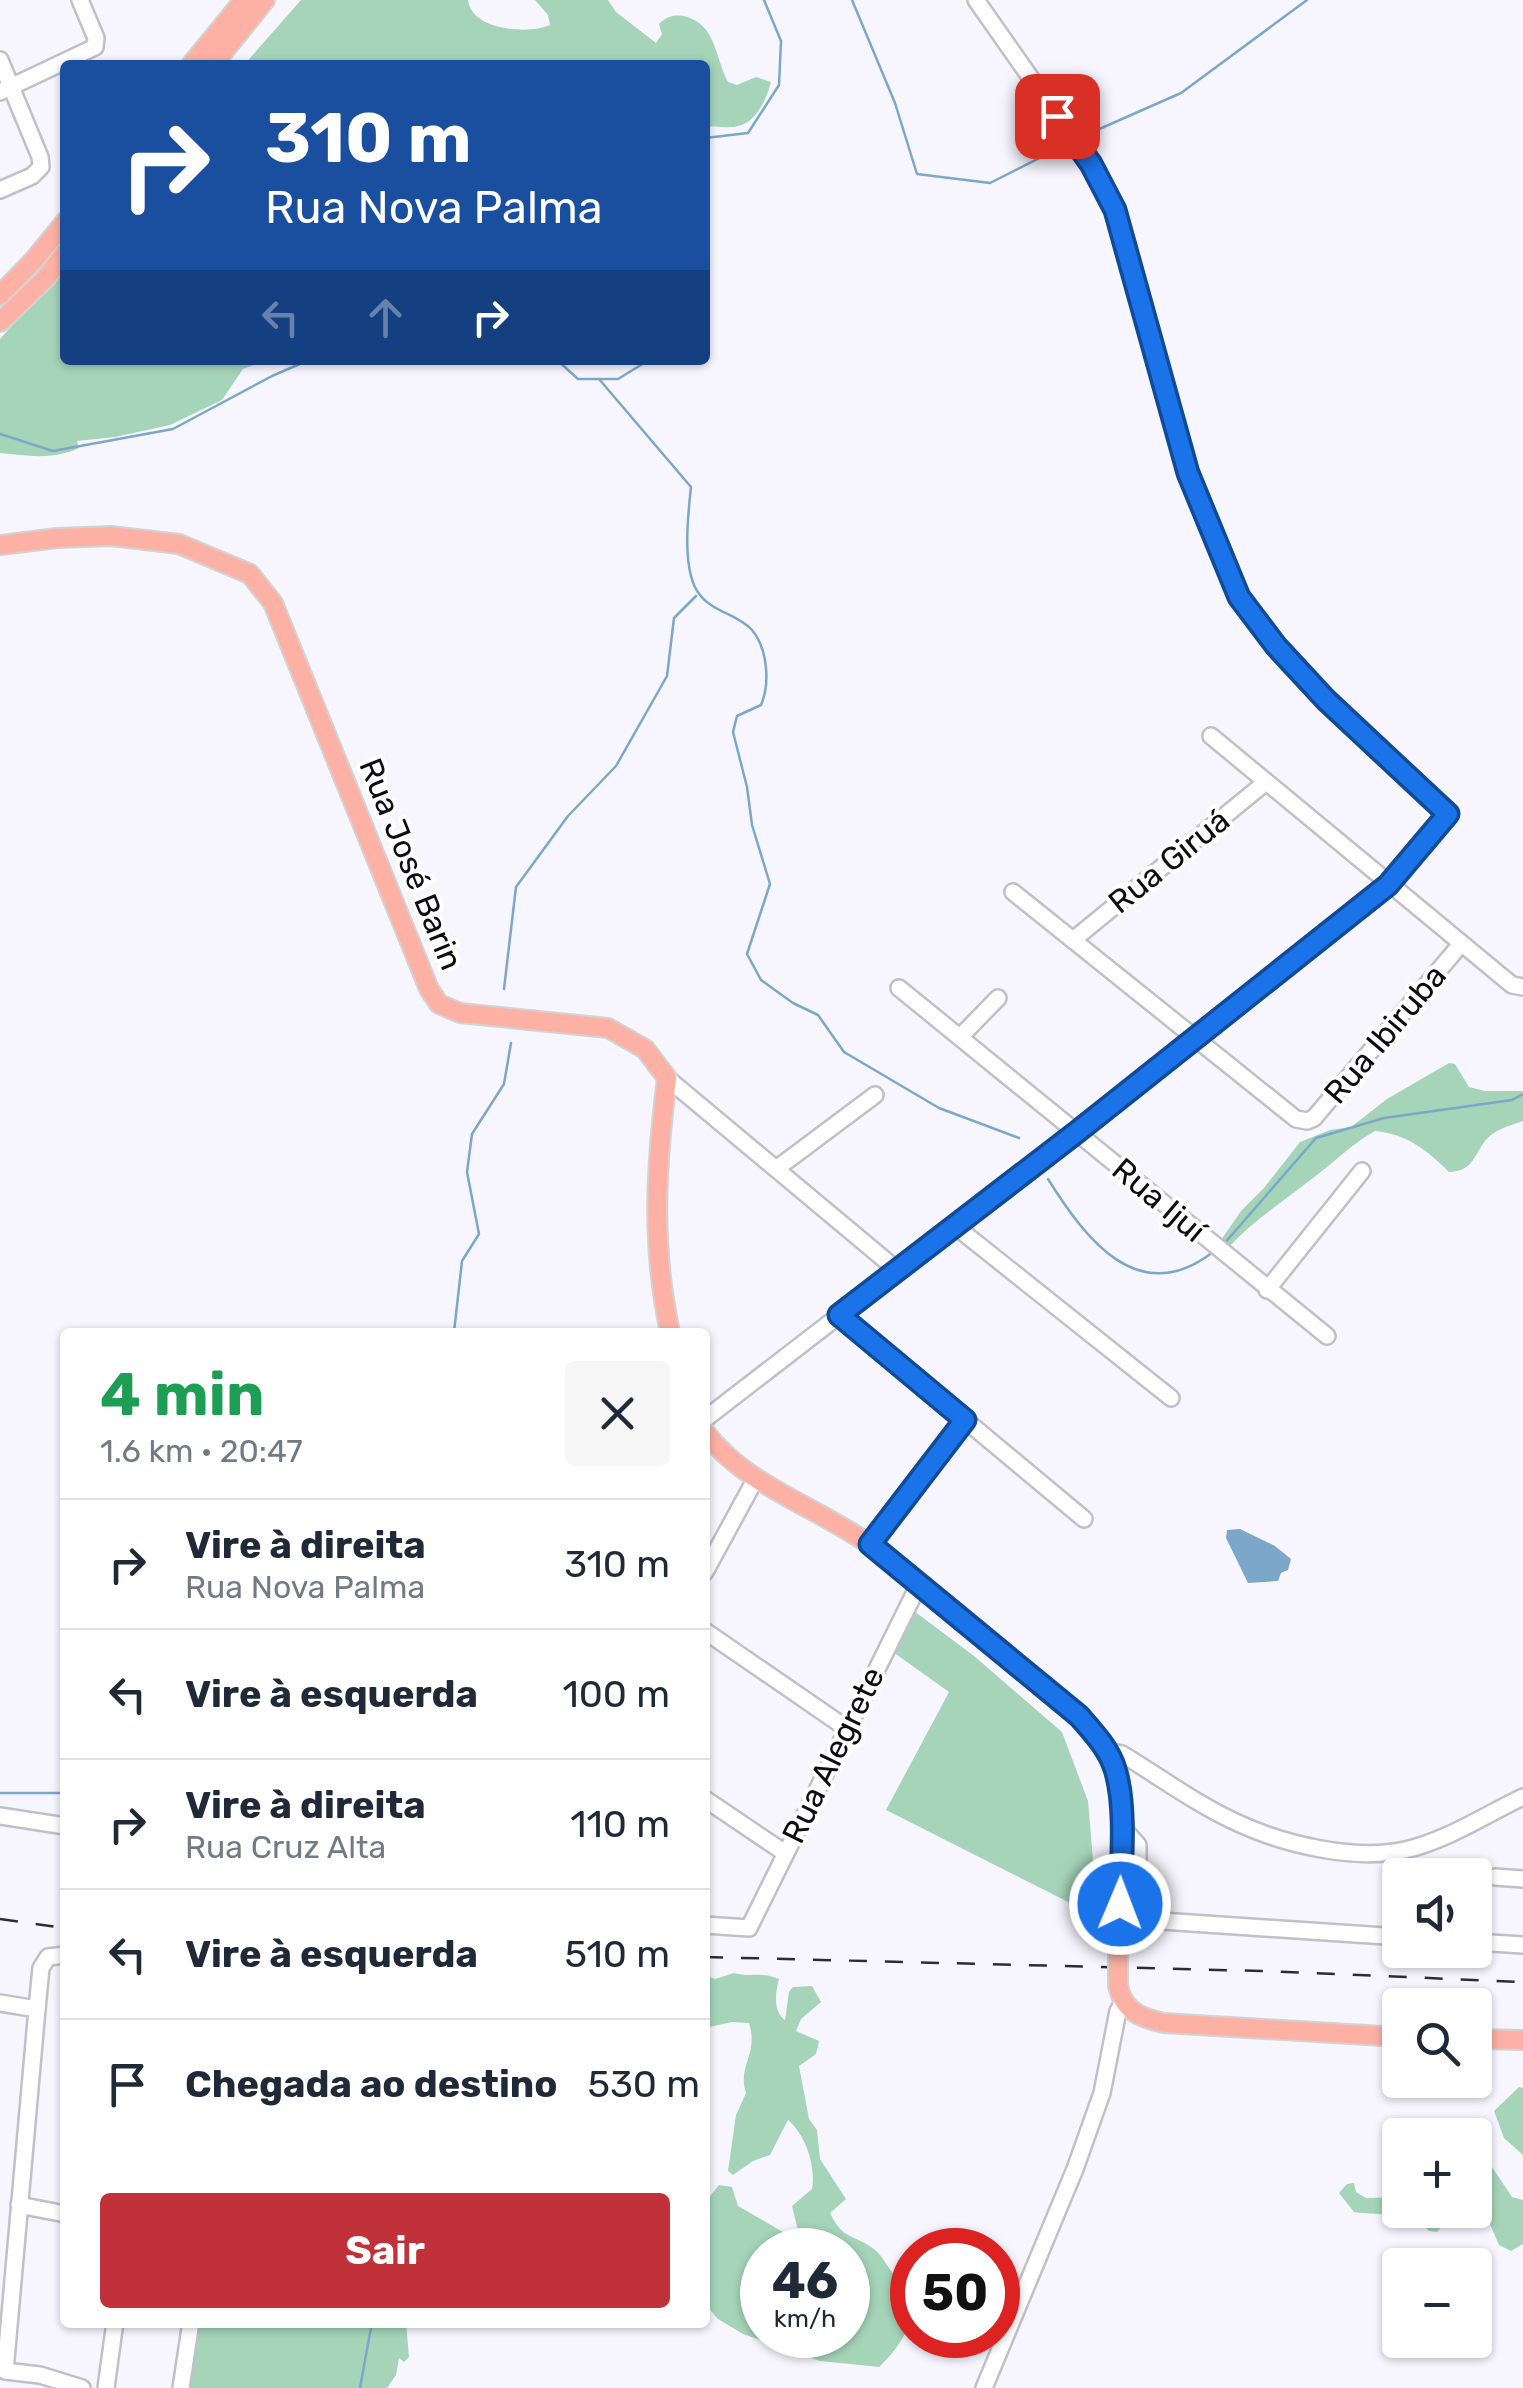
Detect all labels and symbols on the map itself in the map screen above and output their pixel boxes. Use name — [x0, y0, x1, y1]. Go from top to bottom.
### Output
pin — [1015, 74, 1100, 159]
street label: Rua José Barin — [351, 753, 471, 975]
street label: Rua Giruá — [1101, 801, 1237, 921]
street label: Rua Ibiruba — [1316, 957, 1454, 1111]
street label: Rua Ijuí — [1105, 1150, 1215, 1251]
street label: Rua Alegrete — [774, 1661, 892, 1849]
position arrow — [1068, 1852, 1172, 1956]
speed limit sign: 50 — [890, 2228, 1020, 2358]

